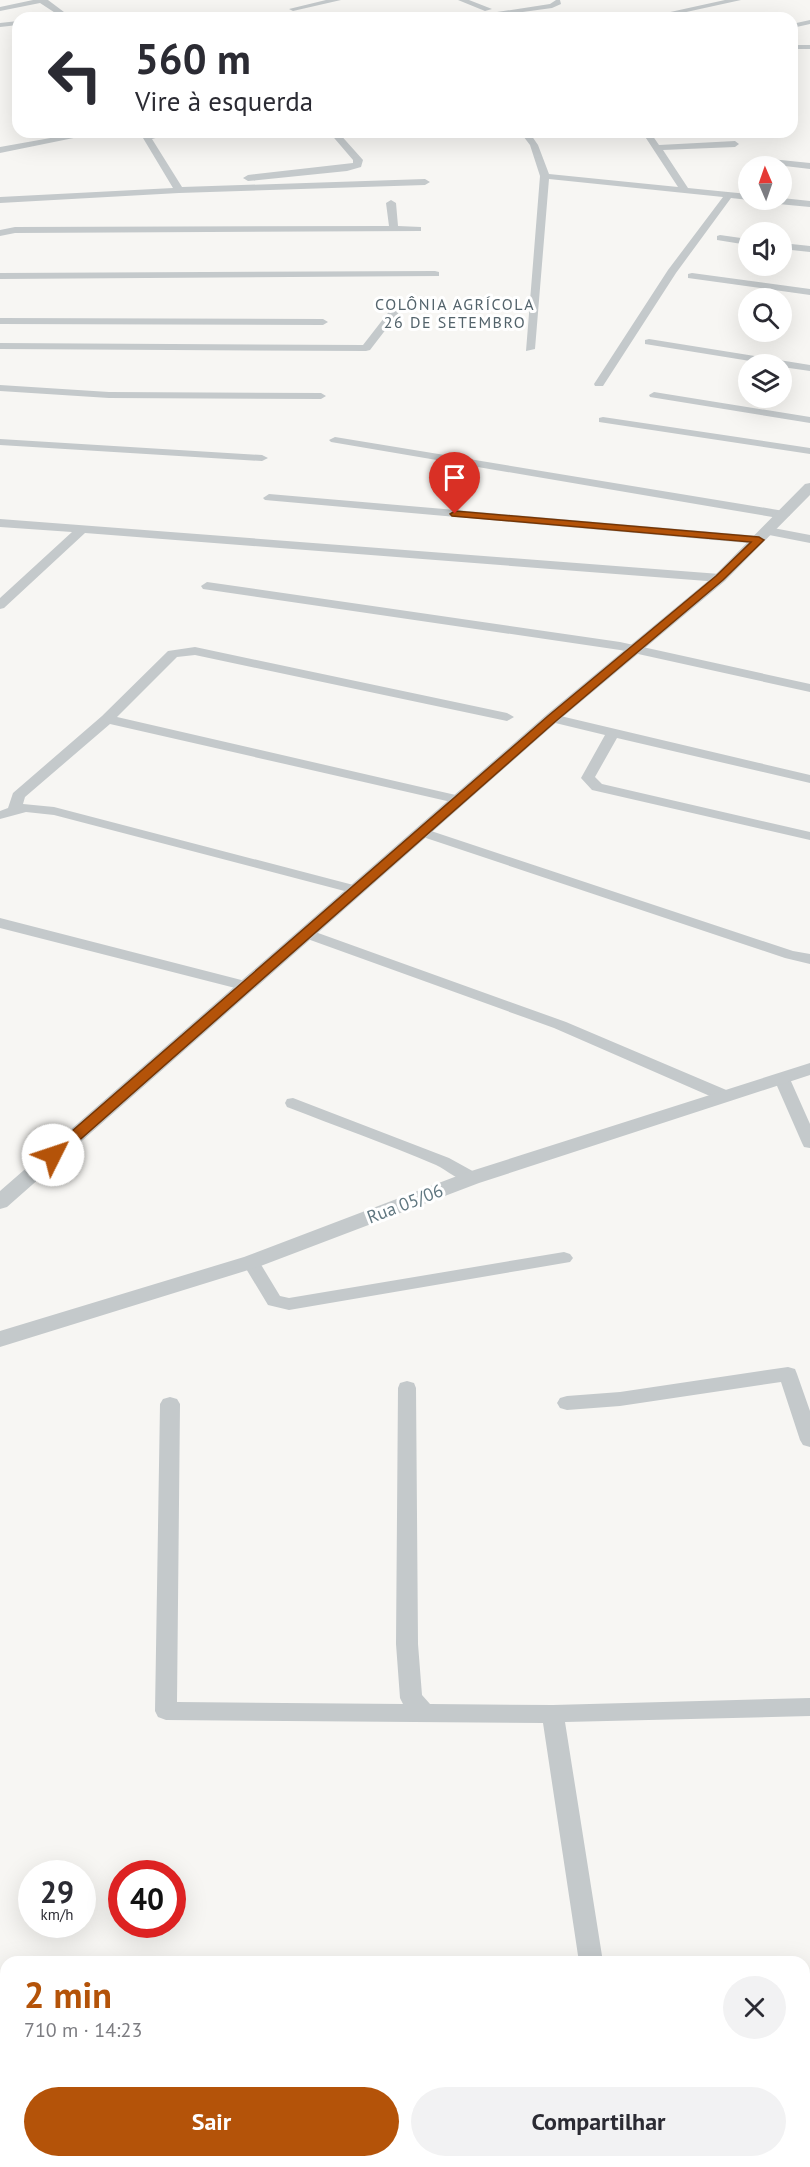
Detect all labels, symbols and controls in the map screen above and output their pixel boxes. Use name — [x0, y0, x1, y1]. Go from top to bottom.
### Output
text: 560 m — [135, 31, 251, 86]
icon: left — [36, 36, 114, 114]
text: Vire à esquerda — [135, 84, 313, 118]
north arrow — [738, 156, 792, 210]
map controls — [738, 156, 792, 408]
button: sound — [738, 222, 792, 276]
button: search — [738, 288, 792, 342]
district label: COLÔNIA AGRÍCOLA 26 DE SETEMBRO — [375, 294, 535, 332]
button: layers — [738, 354, 792, 408]
pin — [429, 452, 480, 514]
icon: arrive — [438, 461, 471, 494]
position arrow — [21, 1123, 85, 1187]
street label: Rua 05/06 — [364, 1179, 446, 1229]
speed limit sign: 40 — [108, 1860, 186, 1938]
text: 29 — [40, 1872, 74, 1911]
text: km/h — [41, 1905, 73, 1924]
text: 2 min — [24, 1971, 112, 2018]
button: close — [723, 1976, 786, 2039]
text: 710 m · 14:23 — [24, 2017, 142, 2043]
button: Sair — [24, 2087, 399, 2156]
button: Compartilhar — [411, 2087, 786, 2156]

